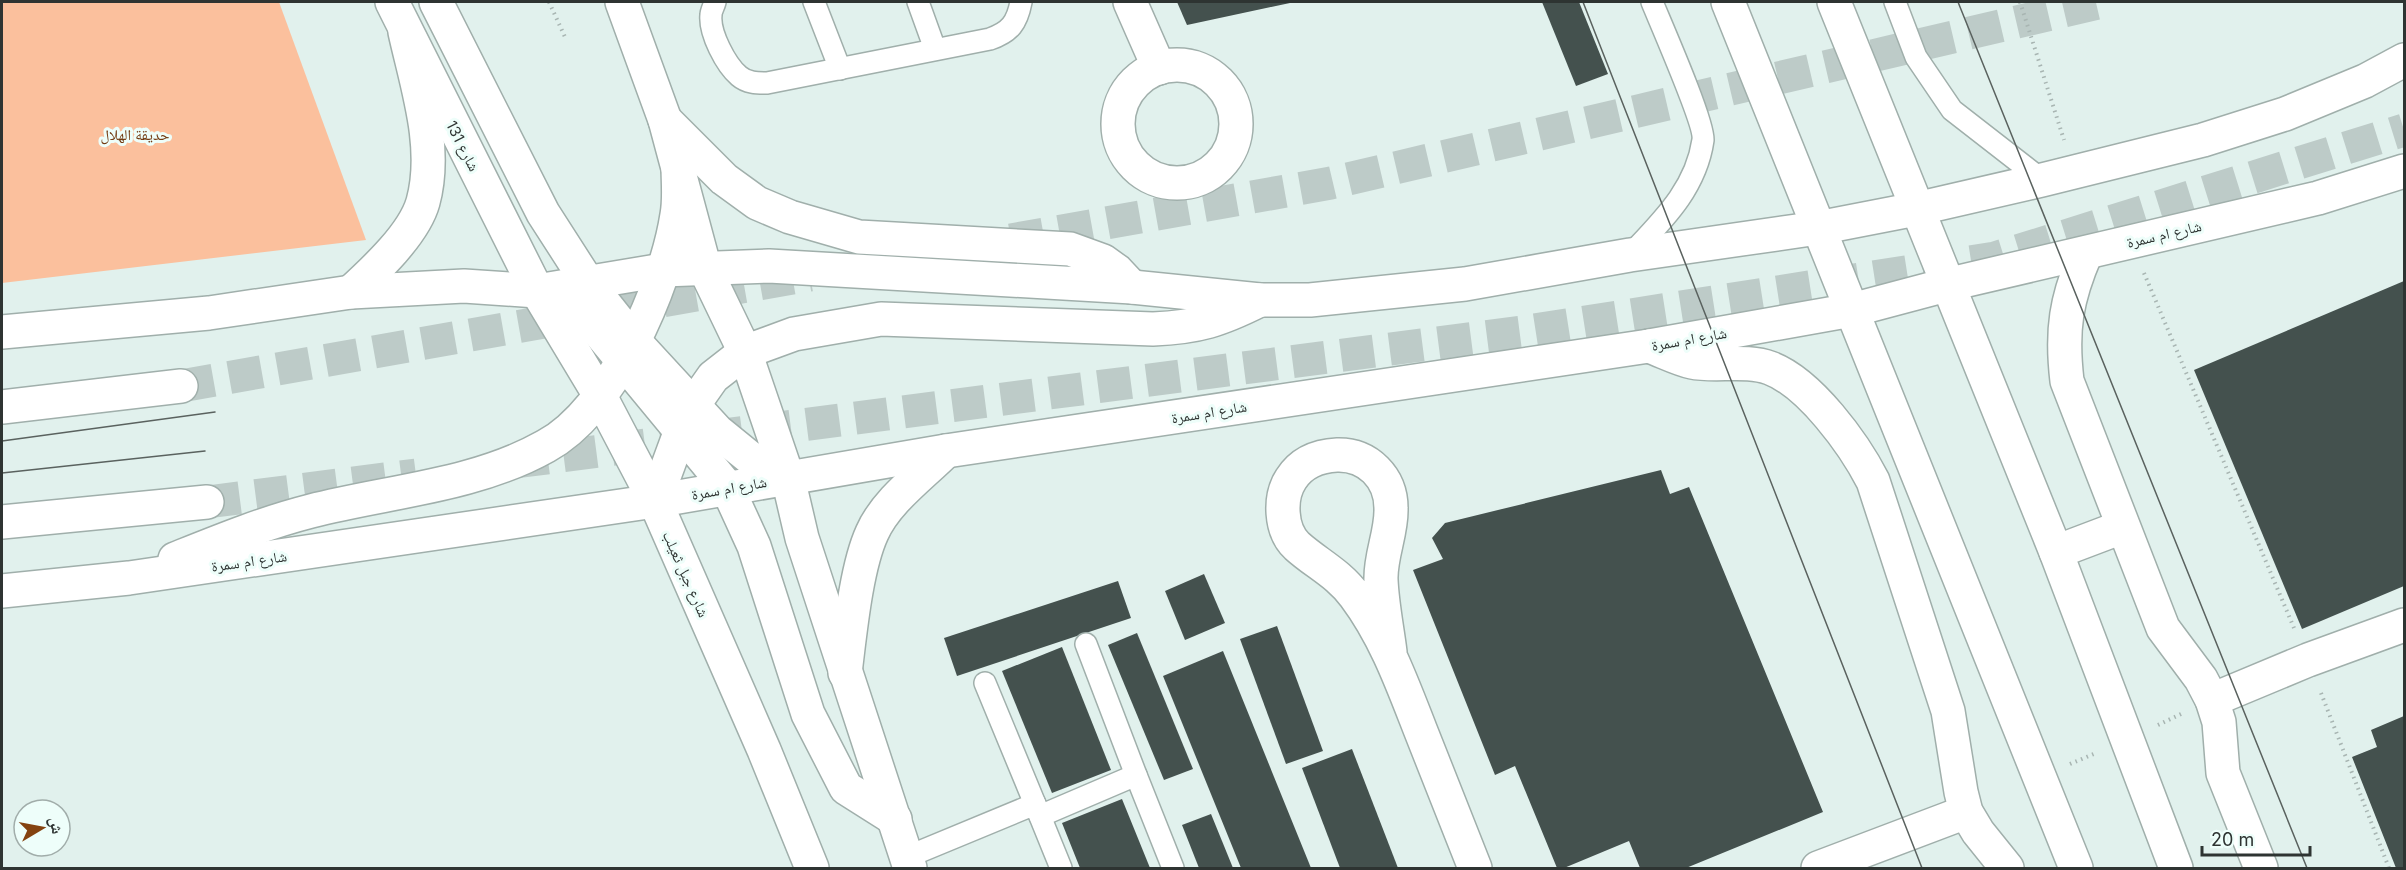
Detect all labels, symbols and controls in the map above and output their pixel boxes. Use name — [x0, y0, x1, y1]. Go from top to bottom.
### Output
street label: شارع 131 — [441, 118, 484, 175]
park label: حديقة الهلال — [100, 125, 170, 145]
street label: شارع ام سمرة — [2125, 216, 2204, 253]
street label: شارع ام سمرة — [1650, 323, 1728, 356]
street label: شارع ام سمرة — [1170, 397, 1248, 428]
street label: شارع ام سمرة — [690, 472, 768, 505]
street label: شارع جبل ثعيلب — [658, 528, 714, 621]
street label: شارع ام سمرة — [210, 546, 288, 577]
north arrow — [12, 798, 72, 858]
text: ش — [45, 815, 68, 836]
scale bar — [2202, 819, 2310, 857]
text: 20 m — [2211, 829, 2254, 850]

